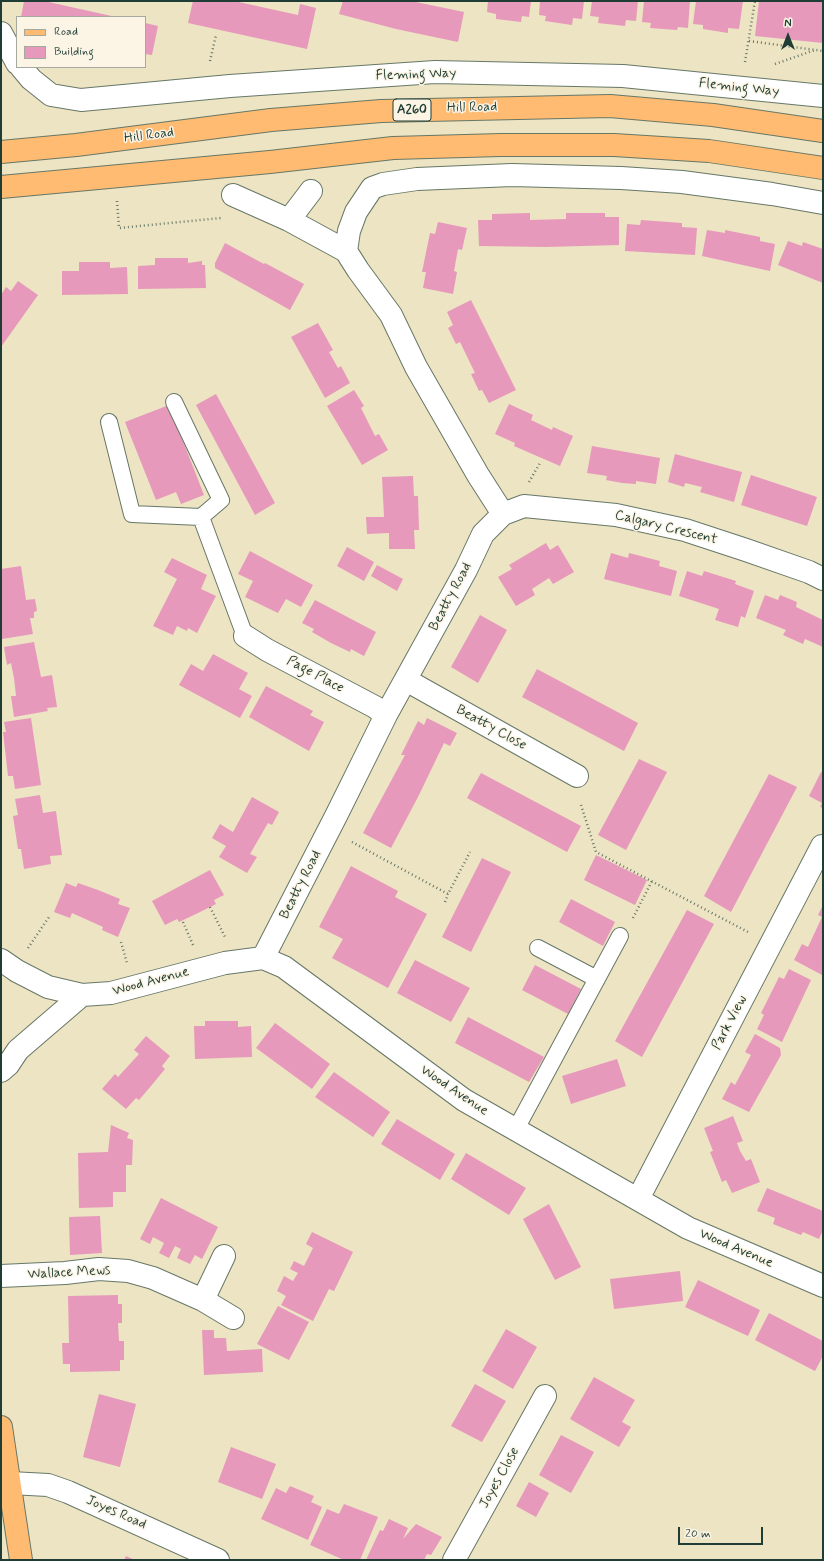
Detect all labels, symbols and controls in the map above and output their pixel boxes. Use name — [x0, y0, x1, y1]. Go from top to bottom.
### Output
legend — [16, 16, 146, 68]
north arrow — [768, 16, 808, 56]
text: N — [784, 17, 792, 31]
text: Road — [54, 24, 78, 40]
text: Building — [54, 44, 94, 60]
street label: Fleming Way — [375, 65, 457, 85]
street label: Fleming Way — [698, 75, 780, 101]
road number: A260 — [393, 99, 431, 121]
street label: Hill Road — [447, 99, 497, 117]
street label: Hill Road — [123, 125, 175, 147]
street label: Calgary Crescent — [613, 507, 719, 549]
street label: Beatty Road — [426, 560, 476, 634]
street label: Page Place — [283, 653, 347, 697]
street label: Beatty Close — [453, 702, 529, 754]
street label: Beatty Road — [277, 848, 325, 922]
street label: Wood Avenue — [111, 964, 191, 1000]
street label: Park View — [709, 993, 751, 1053]
street label: Wood Avenue — [417, 1062, 491, 1120]
street label: Wood Avenue — [696, 1226, 776, 1272]
street label: Wallace Mews — [27, 1262, 111, 1284]
street label: Joyes Close — [476, 1444, 524, 1512]
street label: Joyes Road — [83, 1492, 149, 1534]
scale bar — [680, 1519, 765, 1545]
text: 20 m — [685, 1526, 711, 1542]

